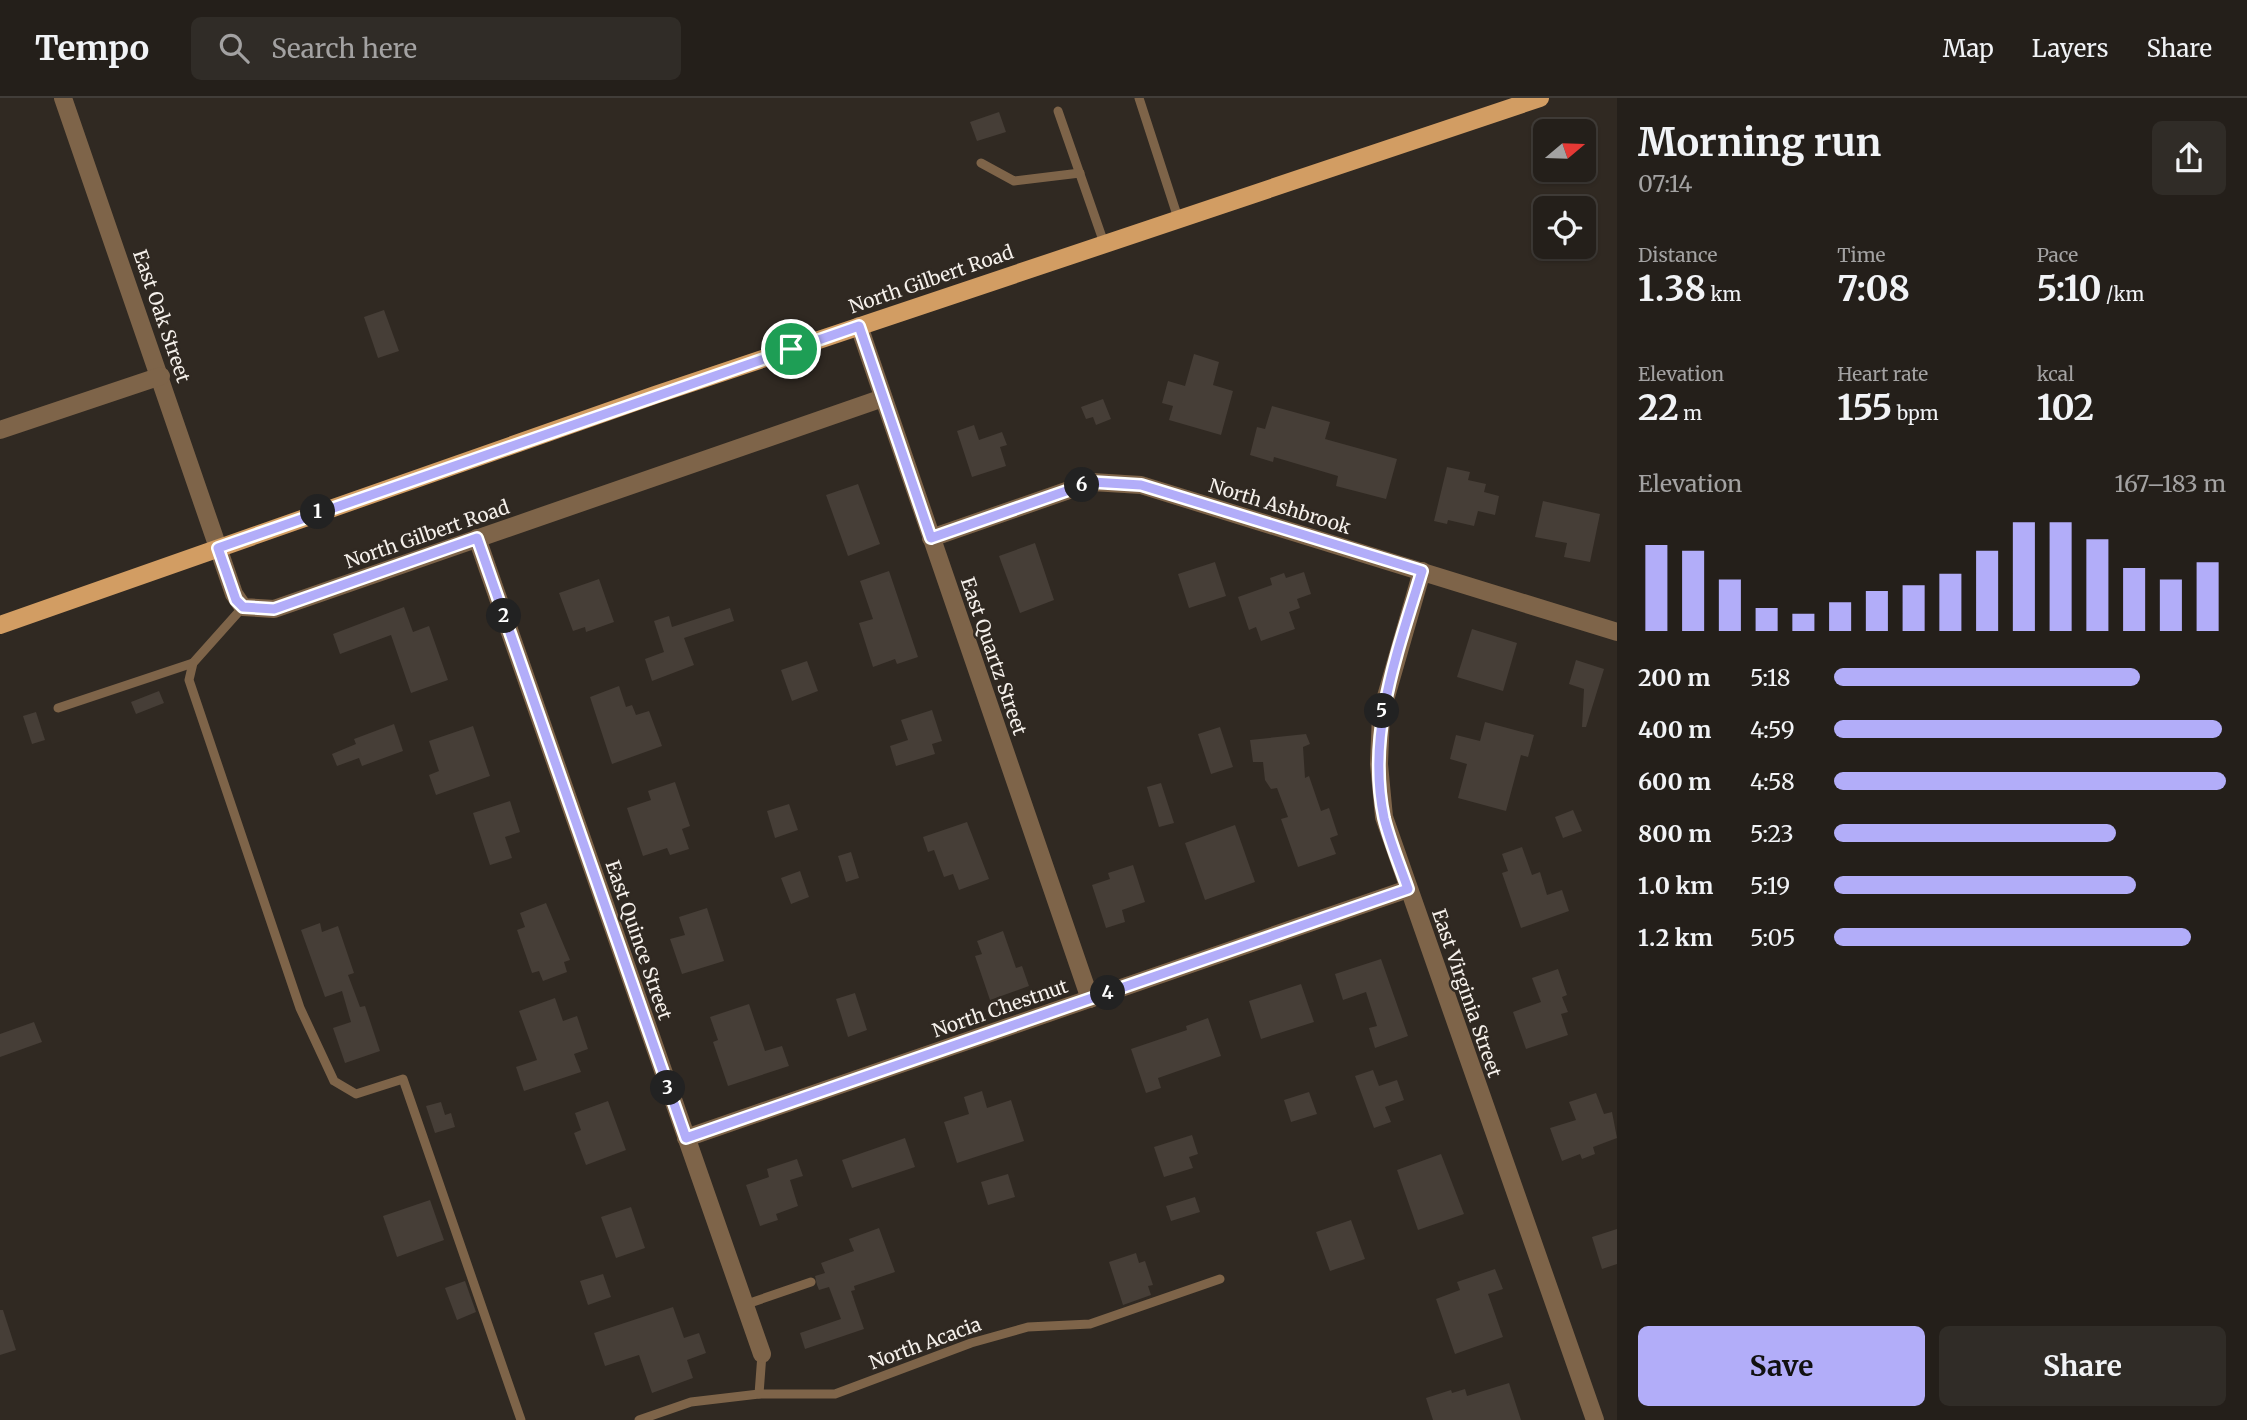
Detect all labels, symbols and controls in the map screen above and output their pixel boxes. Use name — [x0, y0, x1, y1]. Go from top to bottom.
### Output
search box — [191, 17, 681, 80]
text: Tempo — [35, 28, 149, 69]
icon: search — [215, 29, 253, 67]
text: Search here — [271, 32, 417, 65]
text: Map — [1943, 33, 1994, 64]
text: Layers — [2032, 33, 2108, 64]
text: Share — [2146, 33, 2212, 64]
north arrow — [1533, 119, 1596, 182]
map controls — [1533, 119, 1596, 259]
text: Morning run — [1638, 119, 1881, 166]
button: share — [2152, 121, 2226, 195]
text: 07:14 — [1638, 169, 1692, 198]
button: locate — [1533, 196, 1596, 259]
street label: North Gilbert Road — [846, 240, 1016, 318]
text: Distance — [1638, 243, 1717, 267]
text: Time — [1837, 243, 1886, 267]
text: Pace — [2037, 243, 2078, 267]
street label: East Oak Street — [128, 246, 196, 386]
text: 1.38 — [1638, 267, 1706, 311]
text: 7:08 — [1837, 267, 1910, 311]
text: 5:10 — [2037, 267, 2102, 311]
text: km — [1706, 282, 1741, 306]
text: /km — [2102, 282, 2144, 306]
pin — [761, 319, 821, 379]
icon: arrive — [772, 330, 810, 368]
text: Elevation — [1638, 362, 1724, 386]
text: Heart rate — [1837, 362, 1928, 386]
text: kcal — [2037, 362, 2074, 386]
text: 22 — [1638, 386, 1679, 430]
text: 155 — [1837, 386, 1892, 430]
text: 102 — [2037, 386, 2094, 430]
text: m — [1679, 401, 1702, 425]
text: bpm — [1892, 401, 1939, 425]
pin: 6 — [1064, 468, 1100, 502]
text: Elevation — [1638, 469, 1742, 498]
text: 167–183 m — [2115, 469, 2226, 498]
text: 6 — [1076, 472, 1087, 496]
street label: North Ashbrook — [1206, 473, 1354, 539]
pin: 1 — [300, 494, 336, 530]
street label: North Gilbert Road — [342, 495, 512, 573]
text: 1 — [313, 499, 322, 523]
street label: East Quartz Street — [956, 574, 1032, 739]
pin: 2 — [486, 598, 522, 634]
text: 2 — [498, 603, 509, 627]
text: 200 m — [1638, 663, 1710, 692]
text: 5:18 — [1750, 663, 1790, 692]
pin: 5 — [1364, 694, 1400, 728]
text: 5 — [1376, 698, 1387, 722]
text: 400 m — [1638, 715, 1712, 744]
text: 4:59 — [1750, 715, 1795, 744]
text: 600 m — [1638, 767, 1711, 796]
text: 4:58 — [1750, 767, 1795, 796]
text: 800 m — [1638, 819, 1711, 848]
text: 5:23 — [1750, 819, 1794, 848]
street label: East Quince Street — [600, 857, 678, 1023]
text: 1.0 km — [1638, 871, 1713, 900]
text: 5:19 — [1750, 871, 1790, 900]
street label: East Virginia Street — [1427, 906, 1507, 1081]
text: 1.2 km — [1638, 923, 1713, 952]
text: 5:05 — [1750, 923, 1795, 952]
street label: North Chestnut — [929, 973, 1071, 1042]
pin: 4 — [1090, 976, 1126, 1010]
text: 4 — [1101, 980, 1114, 1004]
pin: 3 — [650, 1070, 686, 1105]
text: 3 — [662, 1075, 673, 1099]
street label: North Acacia — [866, 1312, 984, 1374]
button: Save — [1638, 1326, 1925, 1406]
button: Share — [1939, 1326, 2226, 1406]

